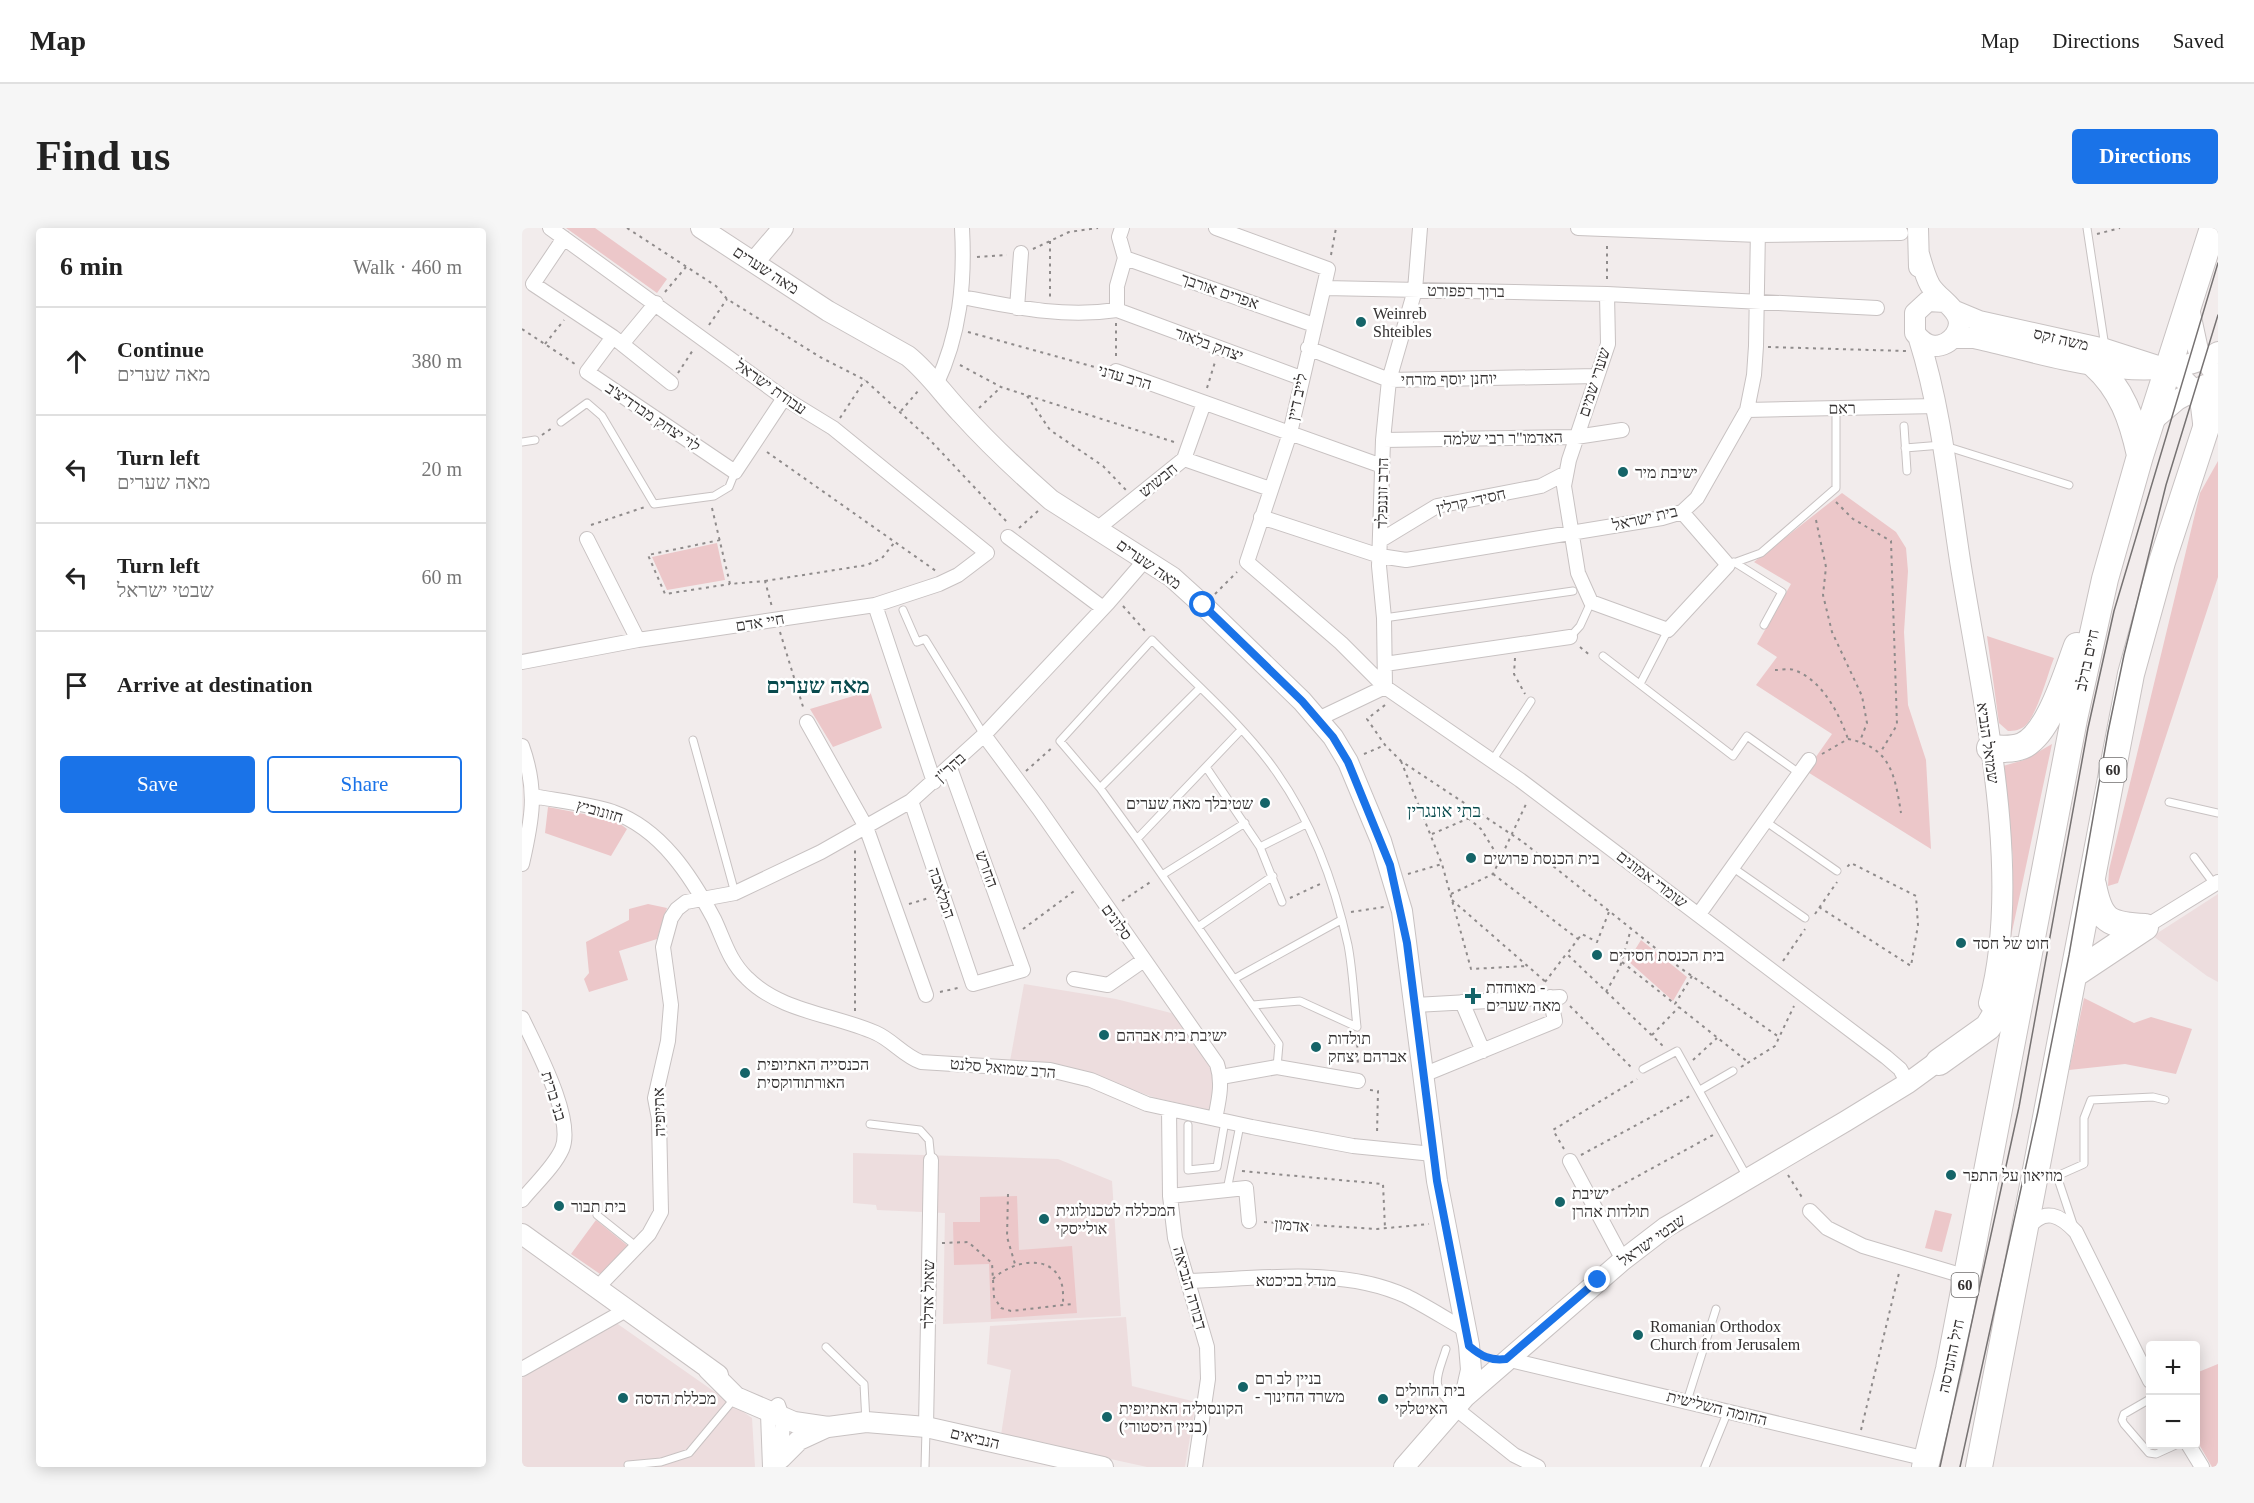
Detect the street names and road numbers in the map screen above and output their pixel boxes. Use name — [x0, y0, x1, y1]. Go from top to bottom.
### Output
street label: מאה שערים — [730, 243, 802, 297]
street label: אפרים אורבך — [1179, 270, 1262, 312]
street label: ברוך רפפורט — [1427, 282, 1505, 300]
street label: יצחק בלאזר — [1172, 324, 1246, 364]
street label: משה זקס — [2032, 324, 2090, 354]
street label: שערי שמים — [1575, 345, 1613, 419]
street label: עבודת ישראל — [731, 356, 810, 418]
street label: הרב עדני — [1096, 361, 1154, 393]
street label: יוחנן יוסף מזרחי — [1401, 370, 1497, 388]
street label: לייב דיין — [1284, 372, 1310, 422]
street label: לוי יצחק מברדיצ'ב — [603, 379, 703, 455]
street label: ראם — [1828, 399, 1856, 417]
street label: האדמו"ר רבי שלמה — [1443, 428, 1563, 448]
street label: הרב זוננפלד — [1373, 457, 1391, 529]
street label: חבשוש — [1136, 460, 1180, 500]
street label: חסידי קרלין — [1435, 485, 1507, 517]
street label: בית ישראל — [1610, 502, 1679, 534]
street label: מאה שערים — [1114, 536, 1184, 592]
street label: חיי אדם — [734, 610, 786, 634]
street label: חיים ברלב — [2072, 628, 2102, 692]
street label: שמואל הנביא — [1974, 701, 2002, 785]
street label: בהר"ן — [931, 749, 969, 785]
road number: 60 — [2100, 758, 2126, 782]
street label: חזונוביץ — [575, 796, 625, 826]
street label: שומרי אמונים — [1614, 847, 1691, 911]
street label: החרש — [973, 848, 1001, 890]
street label: המלאכה — [925, 865, 959, 921]
street label: סלונים — [1098, 901, 1136, 943]
street label: הרב שמואל סלנט — [949, 1055, 1057, 1081]
street label: בני ברית — [538, 1069, 570, 1123]
street label: אתיופיה — [650, 1087, 668, 1137]
street label: שבטי ישראל — [1615, 1210, 1689, 1270]
street label: אדמון — [1274, 1215, 1311, 1235]
street label: דבורה הנביאה — [1170, 1244, 1210, 1332]
street label: שאול אדלר — [919, 1259, 937, 1329]
street label: מנדל בכיכטא — [1256, 1272, 1336, 1289]
road number: 60 — [1952, 1273, 1978, 1297]
street label: חיל ההנדסה — [1935, 1318, 1967, 1394]
street label: החומה השלישית — [1665, 1387, 1769, 1429]
street label: הנביאים — [949, 1424, 1001, 1452]

